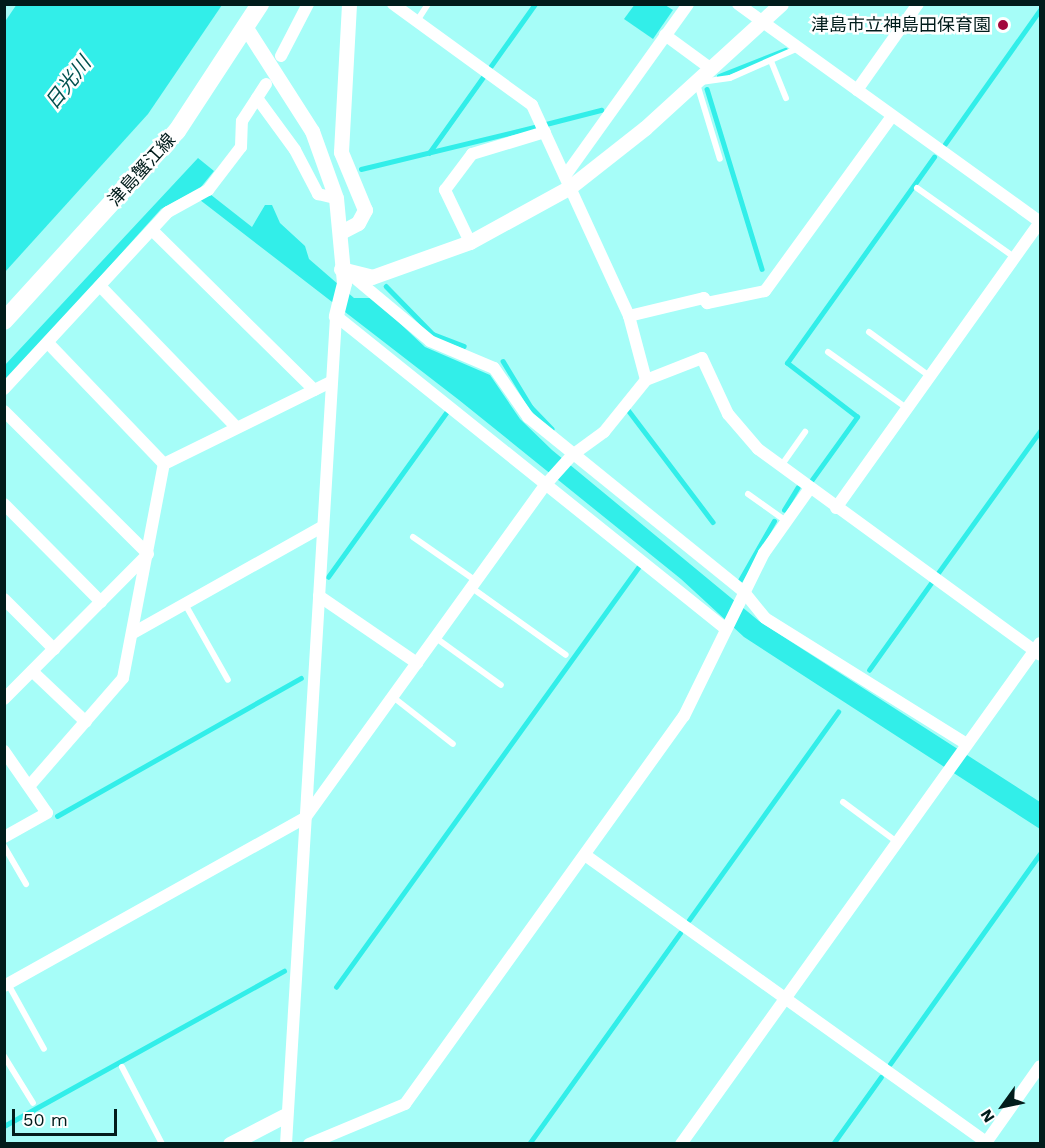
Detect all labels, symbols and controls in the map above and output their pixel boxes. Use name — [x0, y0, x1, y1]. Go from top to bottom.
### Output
place label: 津島市立神島田保育園 — [811, 14, 991, 36]
marker: 津島市立神島田保育園 — [996, 18, 1010, 32]
water label: 日光川 — [40, 52, 96, 114]
street label: 津島蟹江線 — [104, 129, 180, 211]
north arrow — [973, 1076, 1033, 1136]
scale bar — [15, 1097, 120, 1135]
text: N — [976, 1106, 999, 1126]
text: 50 m — [23, 1109, 68, 1130]

